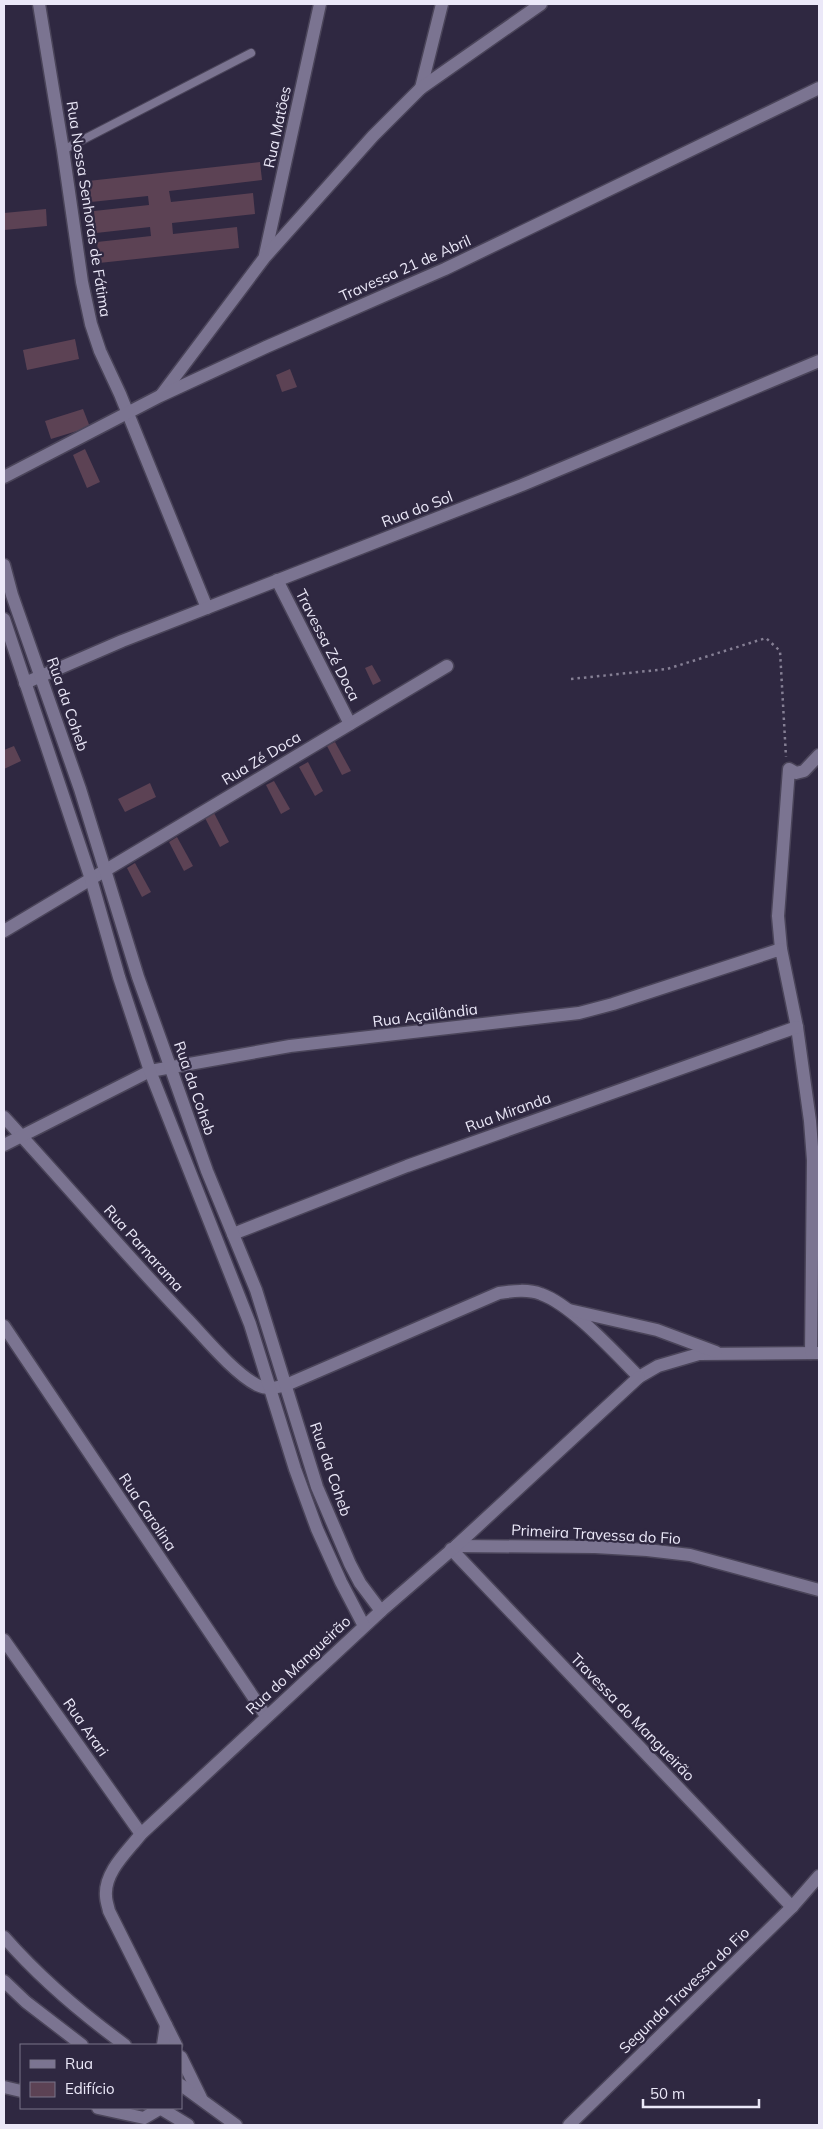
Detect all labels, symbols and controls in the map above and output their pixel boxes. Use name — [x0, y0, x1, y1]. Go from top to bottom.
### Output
street label: Rua Matões — [259, 84, 295, 170]
street label: Rua Nossa Senhoras de Fátima — [63, 100, 115, 318]
street label: Travessa 21 de Abril — [336, 231, 474, 305]
street label: Rua do Sol — [379, 487, 455, 531]
street label: Travessa Zé Doca — [292, 586, 364, 704]
street label: Rua da Coheb — [43, 655, 93, 753]
street label: Rua Zé Doca — [218, 727, 304, 789]
street label: Rua Açailândia — [371, 999, 479, 1031]
street label: Rua da Coheb — [170, 1039, 220, 1137]
street label: Rua Miranda — [463, 1088, 553, 1136]
street label: Rua Parnarama — [100, 1201, 188, 1295]
street label: Rua da Coheb — [306, 1420, 356, 1518]
street label: Rua Carolina — [115, 1469, 181, 1555]
street label: Primeira Travessa do Fio — [511, 1520, 681, 1548]
street label: Rua do Mangueirão — [242, 1611, 354, 1719]
street label: Travessa do Mangueirão — [567, 1649, 699, 1785]
street label: Rua Arari — [59, 1694, 113, 1760]
street label: Segunda Travessa do Fio — [615, 1923, 753, 2057]
legend — [20, 2044, 182, 2109]
text: Rua — [65, 2054, 93, 2073]
scale bar — [643, 2076, 759, 2108]
text: Edifício — [65, 2079, 115, 2098]
text: 50 m — [650, 2084, 685, 2103]

